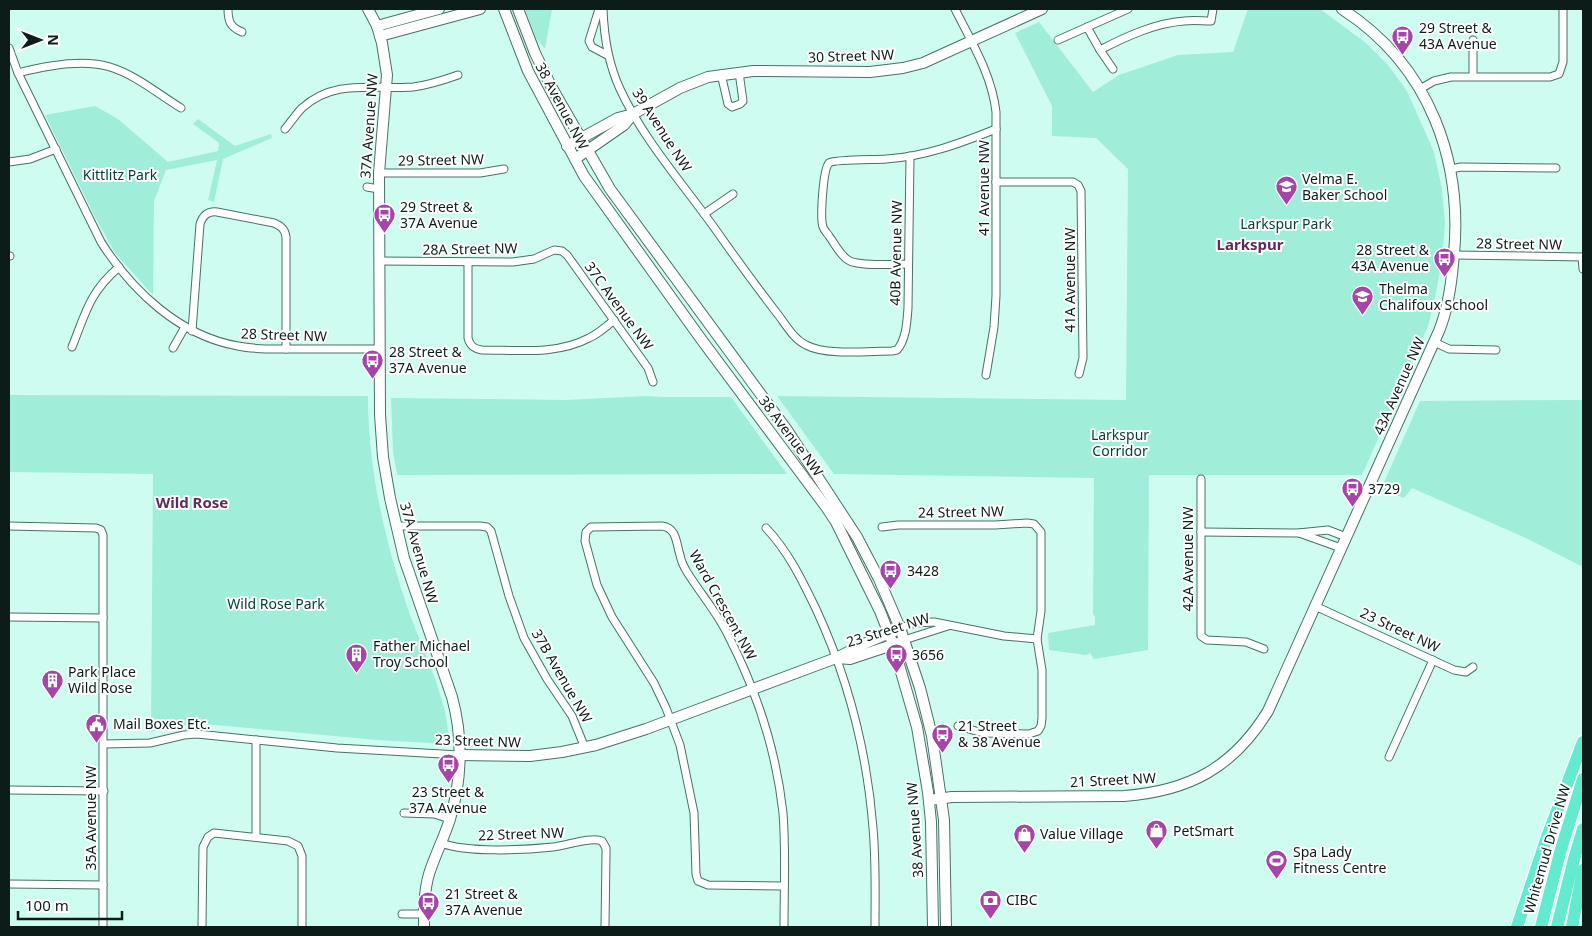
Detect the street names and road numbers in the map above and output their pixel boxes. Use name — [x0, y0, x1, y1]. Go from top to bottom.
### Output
street label: 30 Street NW — [808, 45, 894, 66]
street label: 38 Avenue NW — [531, 59, 593, 153]
street label: 37A Avenue NW — [355, 73, 382, 179]
street label: 39 Avenue NW — [628, 84, 697, 175]
street label: 41 Avenue NW — [974, 140, 993, 236]
street label: 29 Street NW — [398, 149, 484, 170]
street label: 40B Avenue NW — [885, 200, 906, 306]
street label: 41A Avenue NW — [1060, 227, 1079, 333]
street label: 28 Street NW — [1476, 233, 1562, 254]
street label: 28A Street NW — [422, 238, 518, 259]
street label: 37C Avenue NW — [581, 258, 658, 354]
street label: 28 Street NW — [241, 324, 327, 345]
street label: 43A Avenue NW — [1368, 334, 1429, 438]
street label: 38 Avenue NW — [755, 392, 828, 480]
street label: 37A Avenue NW — [396, 500, 443, 606]
street label: 24 Street NW — [918, 501, 1004, 522]
street label: 42A Avenue NW — [1178, 506, 1197, 612]
street label: Ward Crescent NW — [685, 546, 762, 663]
street label: 23 Street NW — [1357, 603, 1443, 656]
street label: 23 Street NW — [844, 608, 932, 651]
street label: 37B Avenue NW — [528, 625, 597, 726]
street label: 23 Street NW — [435, 730, 521, 751]
street label: 35A Avenue NW — [81, 765, 100, 871]
street label: 21 Street NW — [1070, 768, 1156, 791]
street label: 38 Avenue NW — [902, 781, 927, 879]
street label: Whitemud Drive NW — [1519, 782, 1574, 916]
street label: 22 Street NW — [478, 823, 564, 844]

